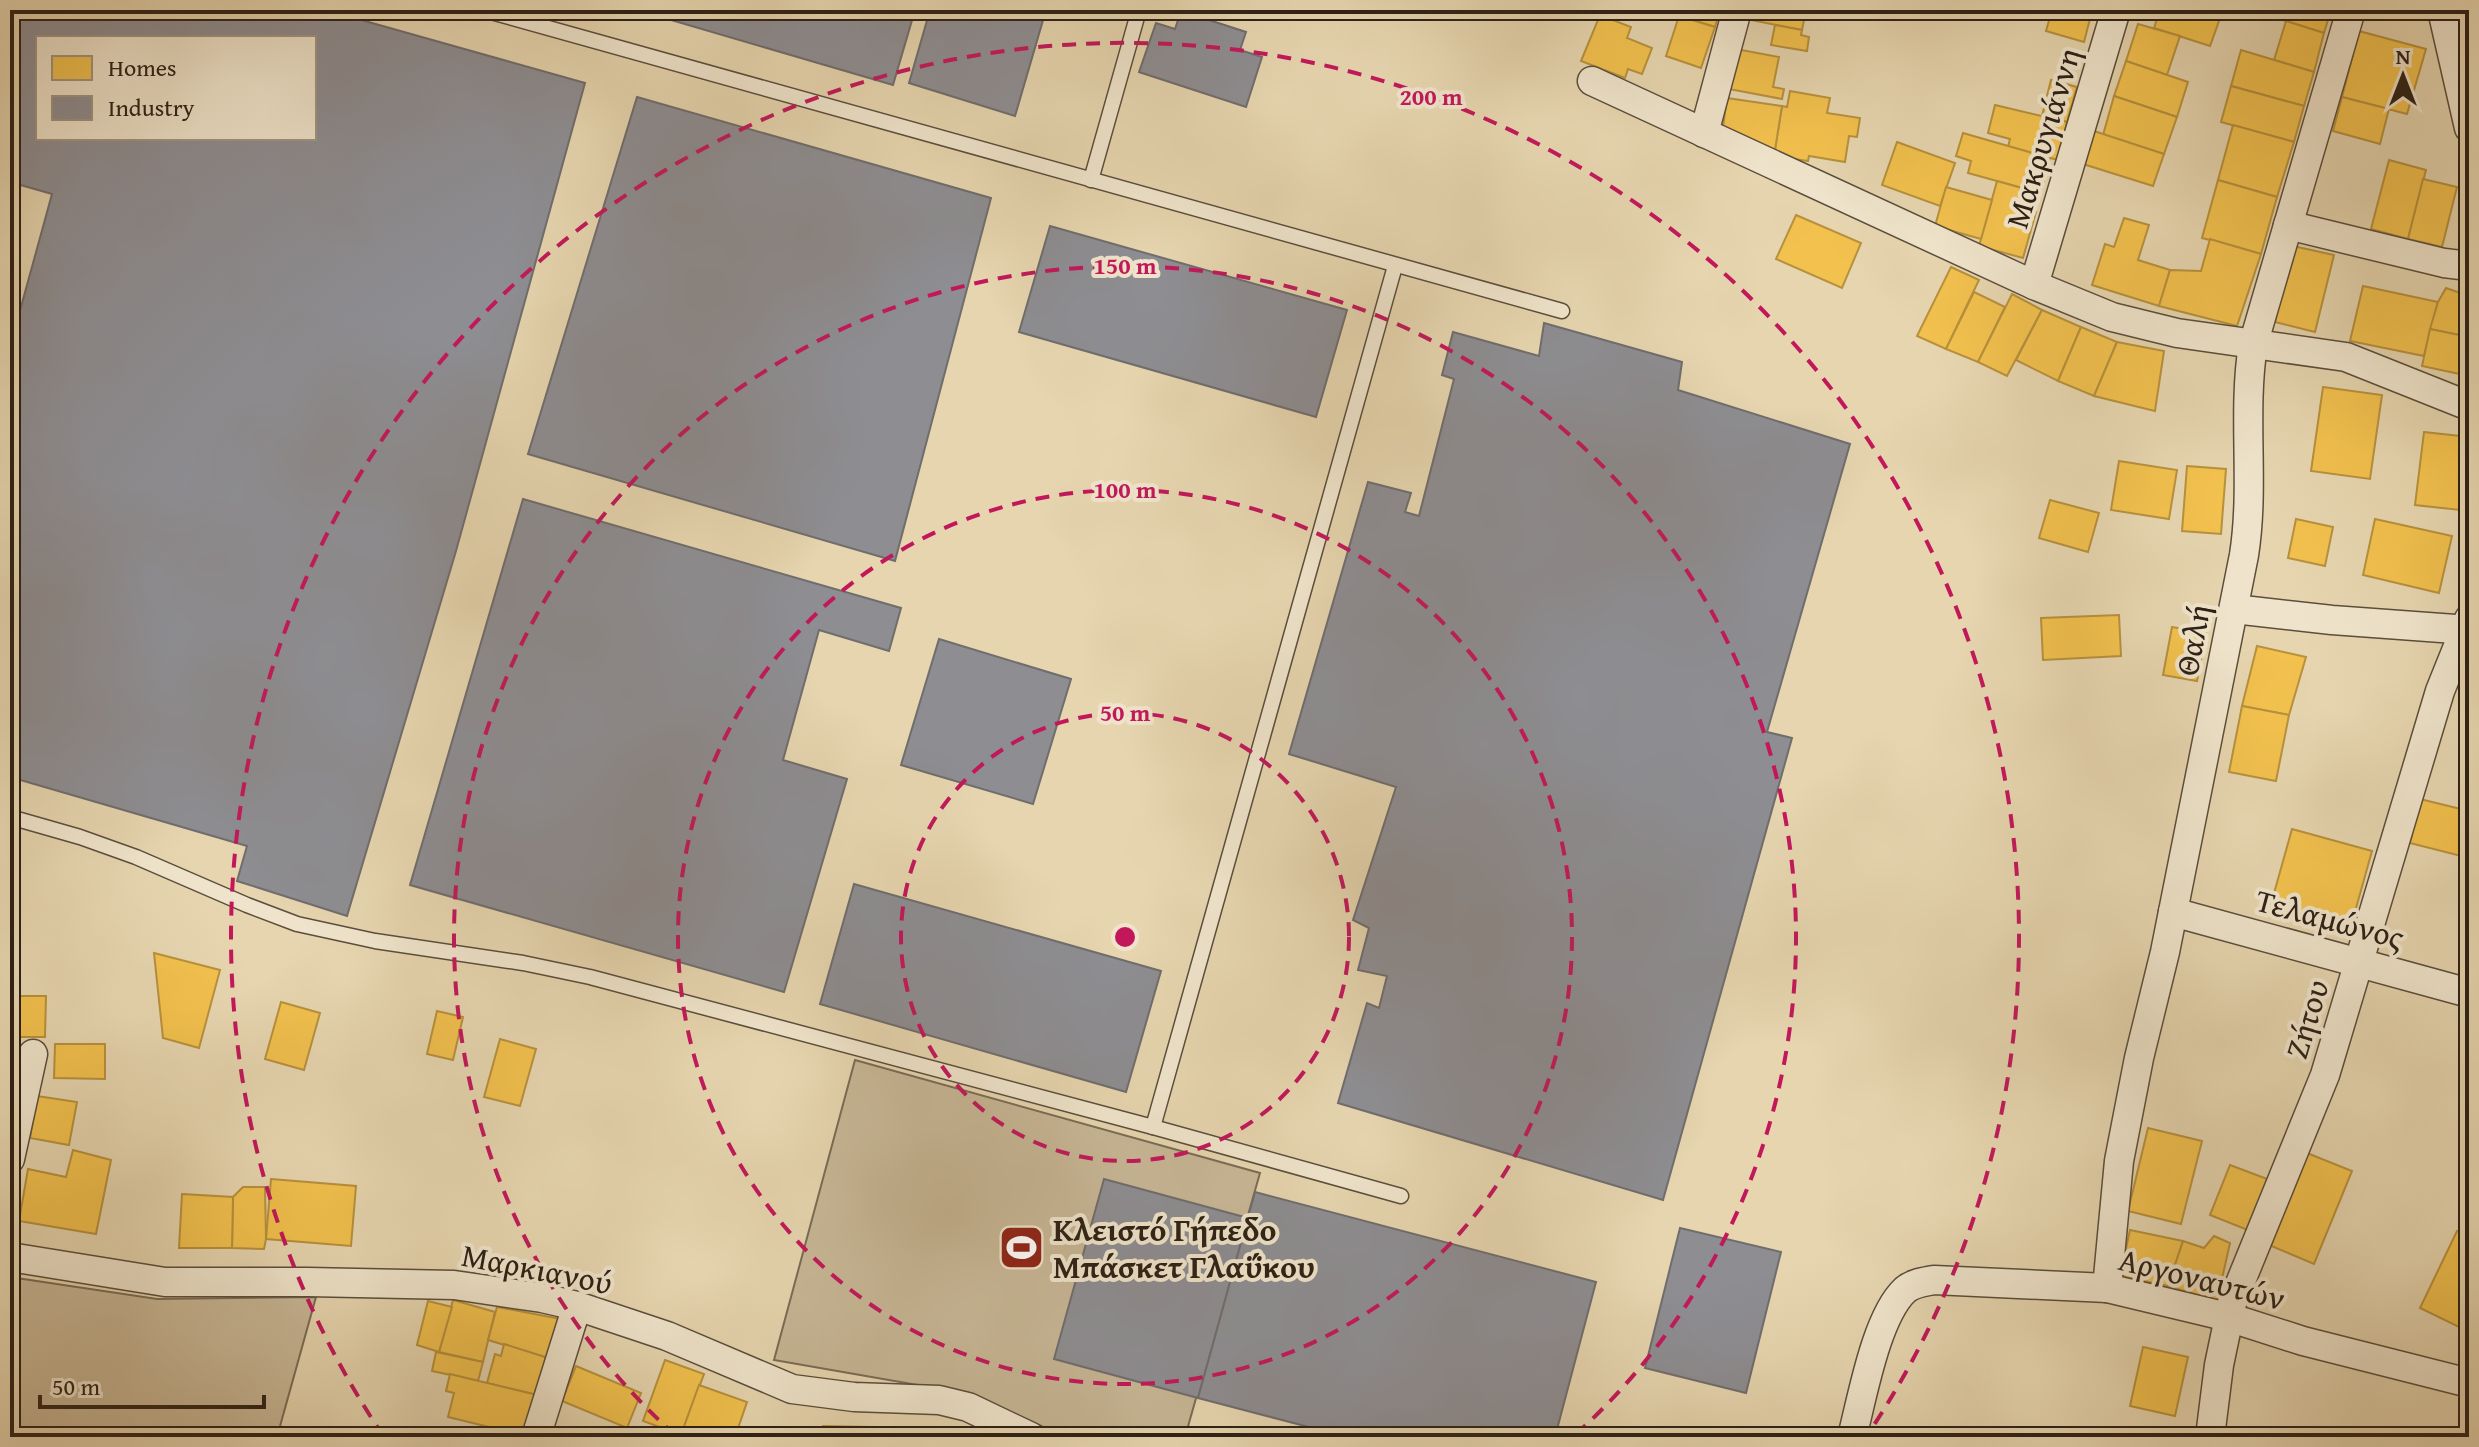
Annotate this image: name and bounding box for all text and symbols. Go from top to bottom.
legend [36,36,316,140]
north arrow [2363,36,2443,116]
text: N [2396,40,2411,72]
street label: Μακρυγιάννη [1993,42,2092,234]
text: Homes [108,50,177,85]
text: 200 m [1399,79,1463,114]
text: Industry [108,90,195,125]
text: 150 m [1093,248,1157,283]
text: 100 m [1093,472,1157,507]
street label: Θαλή [2163,600,2222,680]
text: 50 m [1100,695,1151,730]
street label: Τελαμώνος [2251,876,2410,961]
centre of rings [1111,923,1139,951]
street label: Ζήτου [2272,974,2341,1064]
place label: Κλειστό Γήπεδο Μπάσκετ Γλαΰκου [1053,1206,1315,1290]
sports icon: Κλειστό Γήπεδο Μπάσκετ Γλαΰκου [998,1224,1046,1272]
street label: Μαρκιανού [458,1231,616,1306]
street label: Αργοναυτών [2114,1235,2290,1322]
scale bar [40,1359,264,1409]
text: 50 m [52,1369,100,1404]

